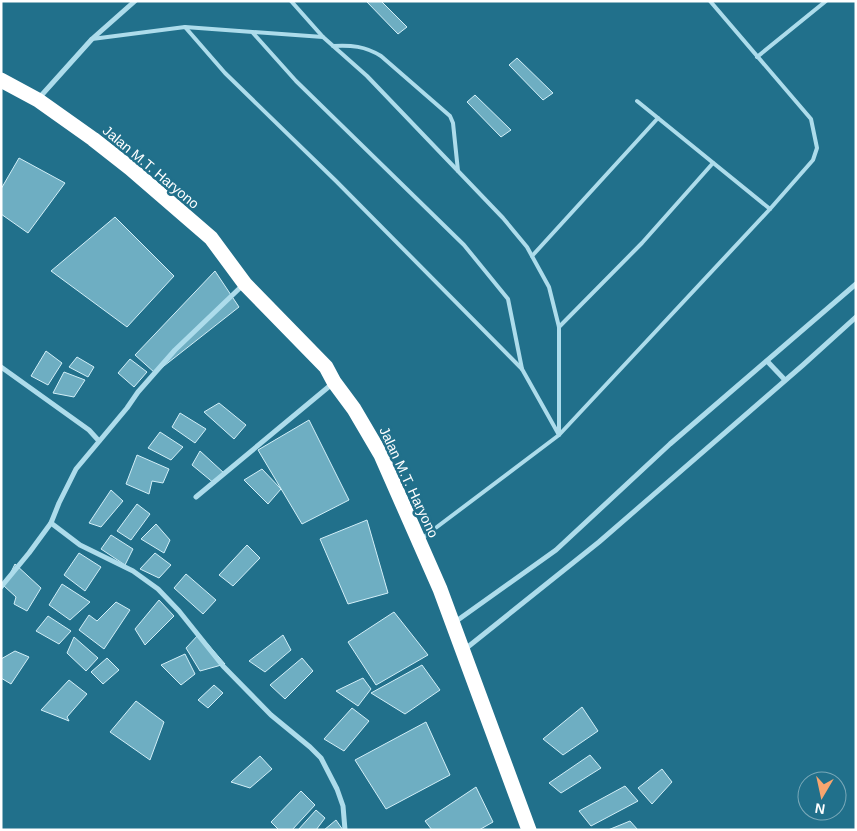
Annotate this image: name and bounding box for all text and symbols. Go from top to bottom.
street label: Jalan M.T. Haryono [100,122,202,212]
street label: Jalan M.T. Haryono [376,424,442,540]
north arrow [797,771,847,821]
text: N [814,800,826,818]

